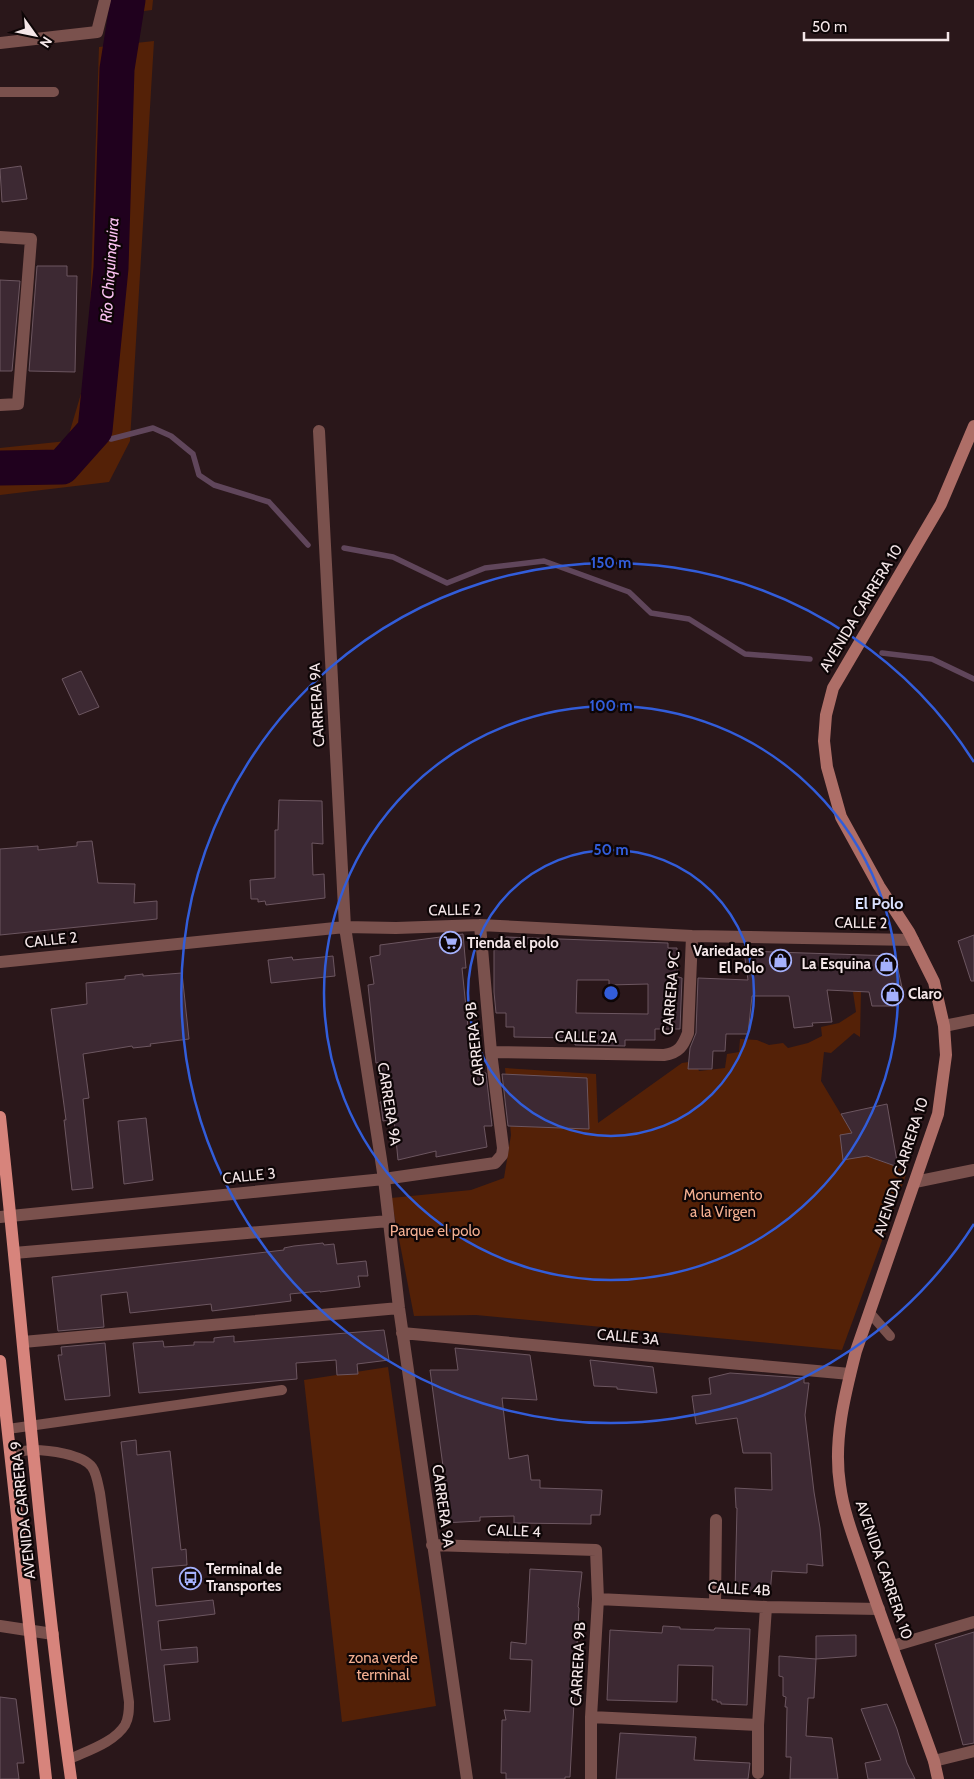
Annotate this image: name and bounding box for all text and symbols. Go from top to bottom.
north arrow [10,10,60,60]
scale bar [804,10,948,42]
text: 50 m [812,18,847,36]
text: N [36,33,56,51]
water label: Río Chiquinquira [96,217,123,323]
street label: AVENIDA CARRERA 10 [816,541,906,675]
text: 150 m [591,554,631,572]
street label: CARRERA 9A [306,662,328,747]
text: 100 m [589,697,633,715]
text: 50 m [593,841,629,859]
district label: El Polo [855,894,903,913]
street label: CALLE 2 [428,901,482,919]
street label: CALLE 2 [834,914,888,932]
street label: CALLE 2 [24,928,78,952]
supermarket icon: Tienda el polo [439,931,463,955]
place label: Tienda el polo [467,934,559,952]
place label: Variedades El Polo [693,942,764,977]
shop icon: Variedades El Polo [768,948,792,972]
street label: CARRERA 9C [658,950,684,1036]
shop icon: La Esquina [875,952,899,976]
place label: La Esquina [802,955,872,973]
shop icon: Claro [880,982,904,1006]
centre of rings [602,984,620,1002]
place label: Claro [908,985,942,1003]
street label: CARRERA 9B [462,1001,488,1087]
street label: CALLE 2A [555,1027,618,1047]
street label: CARRERA 9A [374,1061,405,1148]
street label: AVENIDA CARRERA 10 [870,1095,932,1239]
street label: CALLE 3 [222,1164,276,1188]
park label: Monumento a la Virgen [684,1186,762,1221]
park label: Parque el polo [390,1222,480,1240]
street label: CALLE 3A [596,1325,661,1349]
street label: AVENIDA CARRERA 9 [7,1440,39,1580]
street label: CARRERA 9A [428,1463,458,1550]
street label: AVENIDA CARRERA 10 [852,1498,916,1642]
street label: CALLE 4 [487,1521,542,1541]
place label: Terminal de Transportes [206,1560,282,1595]
bus stop icon: Terminal de Transportes [178,1566,202,1590]
street label: CALLE 4B [707,1578,771,1600]
street label: CARRERA 9B [567,1622,589,1706]
park label: zona verde terminal [348,1649,418,1684]

